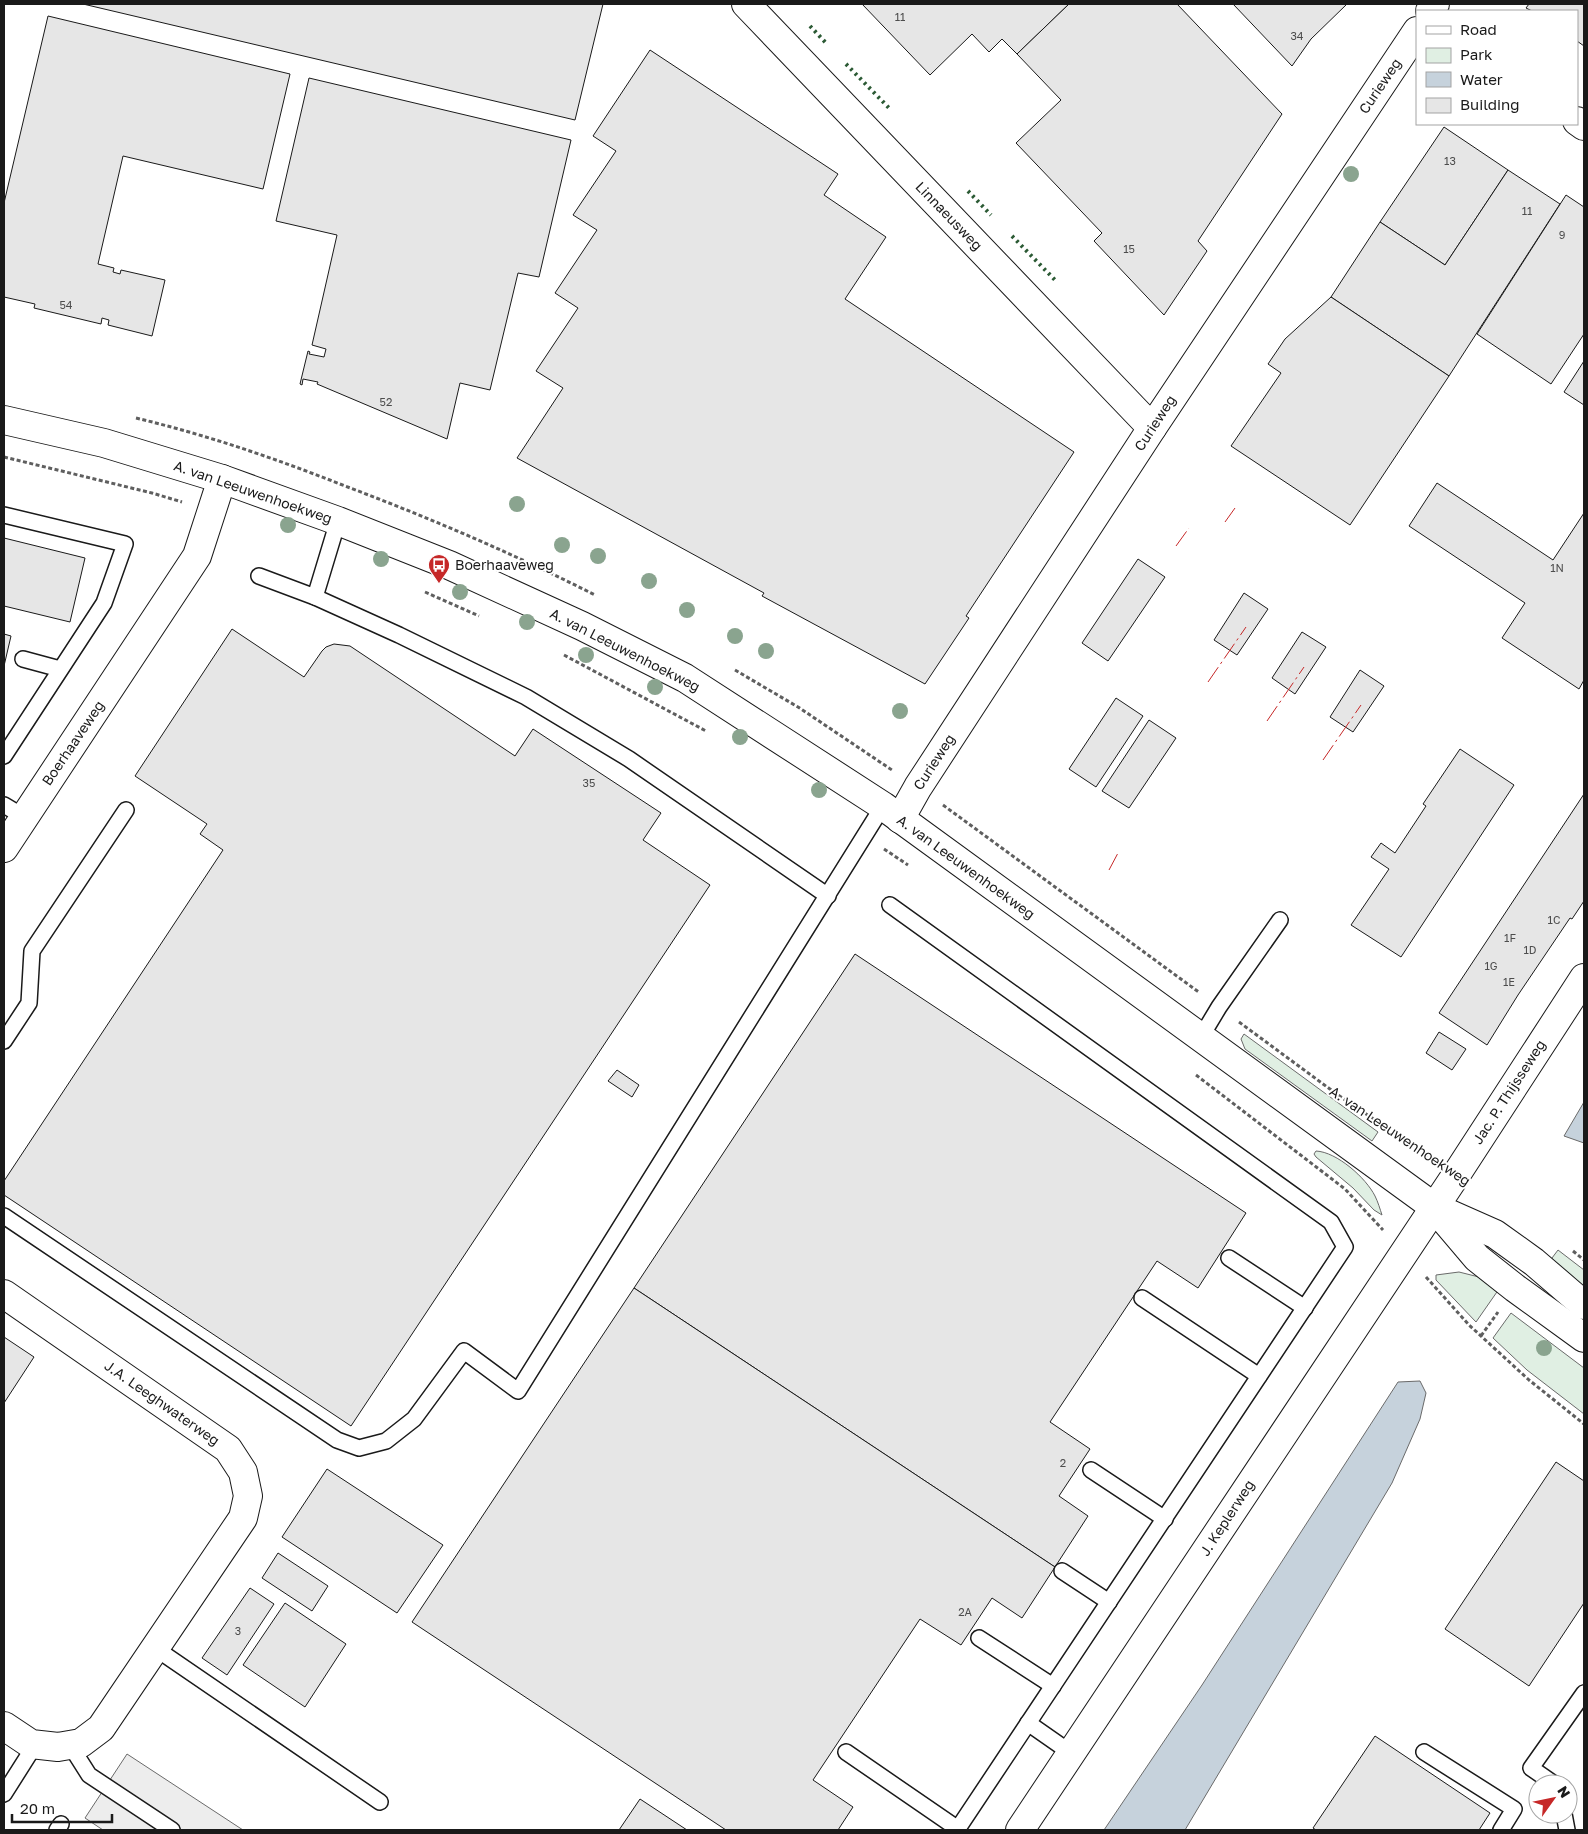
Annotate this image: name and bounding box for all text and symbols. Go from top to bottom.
house number: 11 [895,10,905,23]
legend [1416,10,1578,125]
text: Road [1460,20,1497,38]
house number: 34 [1290,29,1304,42]
text: Park [1460,45,1493,63]
street label: Curieweg [1355,55,1404,117]
text: Water [1460,70,1503,88]
text: Building [1460,95,1520,113]
house number: 13 [1444,154,1456,167]
street label: Linnaeusweg [912,178,986,254]
house number: 11 [1522,204,1532,217]
house number: 9 [1559,228,1565,241]
house number: 15 [1123,242,1135,255]
house number: 54 [59,298,73,311]
street label: Curieweg [1130,392,1179,454]
house number: 52 [380,395,392,408]
street label: A. van Leeuwenhoekweg [172,456,335,527]
bus stop icon: Boerhaaveweg [427,553,451,584]
place label: Boerhaaveweg [455,556,554,573]
house number: 1N [1550,561,1564,574]
street label: A. van Leeuwenhoekweg [547,604,703,695]
street label: Boerhaaveweg [38,697,107,789]
street label: Curieweg [909,731,958,793]
house number: 35 [583,776,595,789]
street label: A. van Leeuwenhoekweg [894,811,1039,922]
house number: 1C [1548,913,1560,926]
house number: 1F [1504,931,1516,944]
house number: 1D [1523,943,1537,956]
house number: 1G [1484,959,1498,972]
house number: 1E [1503,975,1515,988]
street label: Jac. P. Thijsseweg [1468,1036,1549,1147]
street label: A. van Leeuwenhoekweg [1327,1082,1474,1189]
street label: J.A. Leeghwaterweg [102,1357,223,1449]
house number: 2 [1060,1456,1066,1469]
street label: J. Keplerweg [1196,1476,1257,1559]
house number: 2A [958,1605,973,1618]
house number: 3 [235,1624,241,1637]
north arrow [1528,1774,1578,1824]
text: N [1554,1783,1574,1801]
scale bar [12,1792,112,1824]
text: 20 m [20,1799,55,1817]

